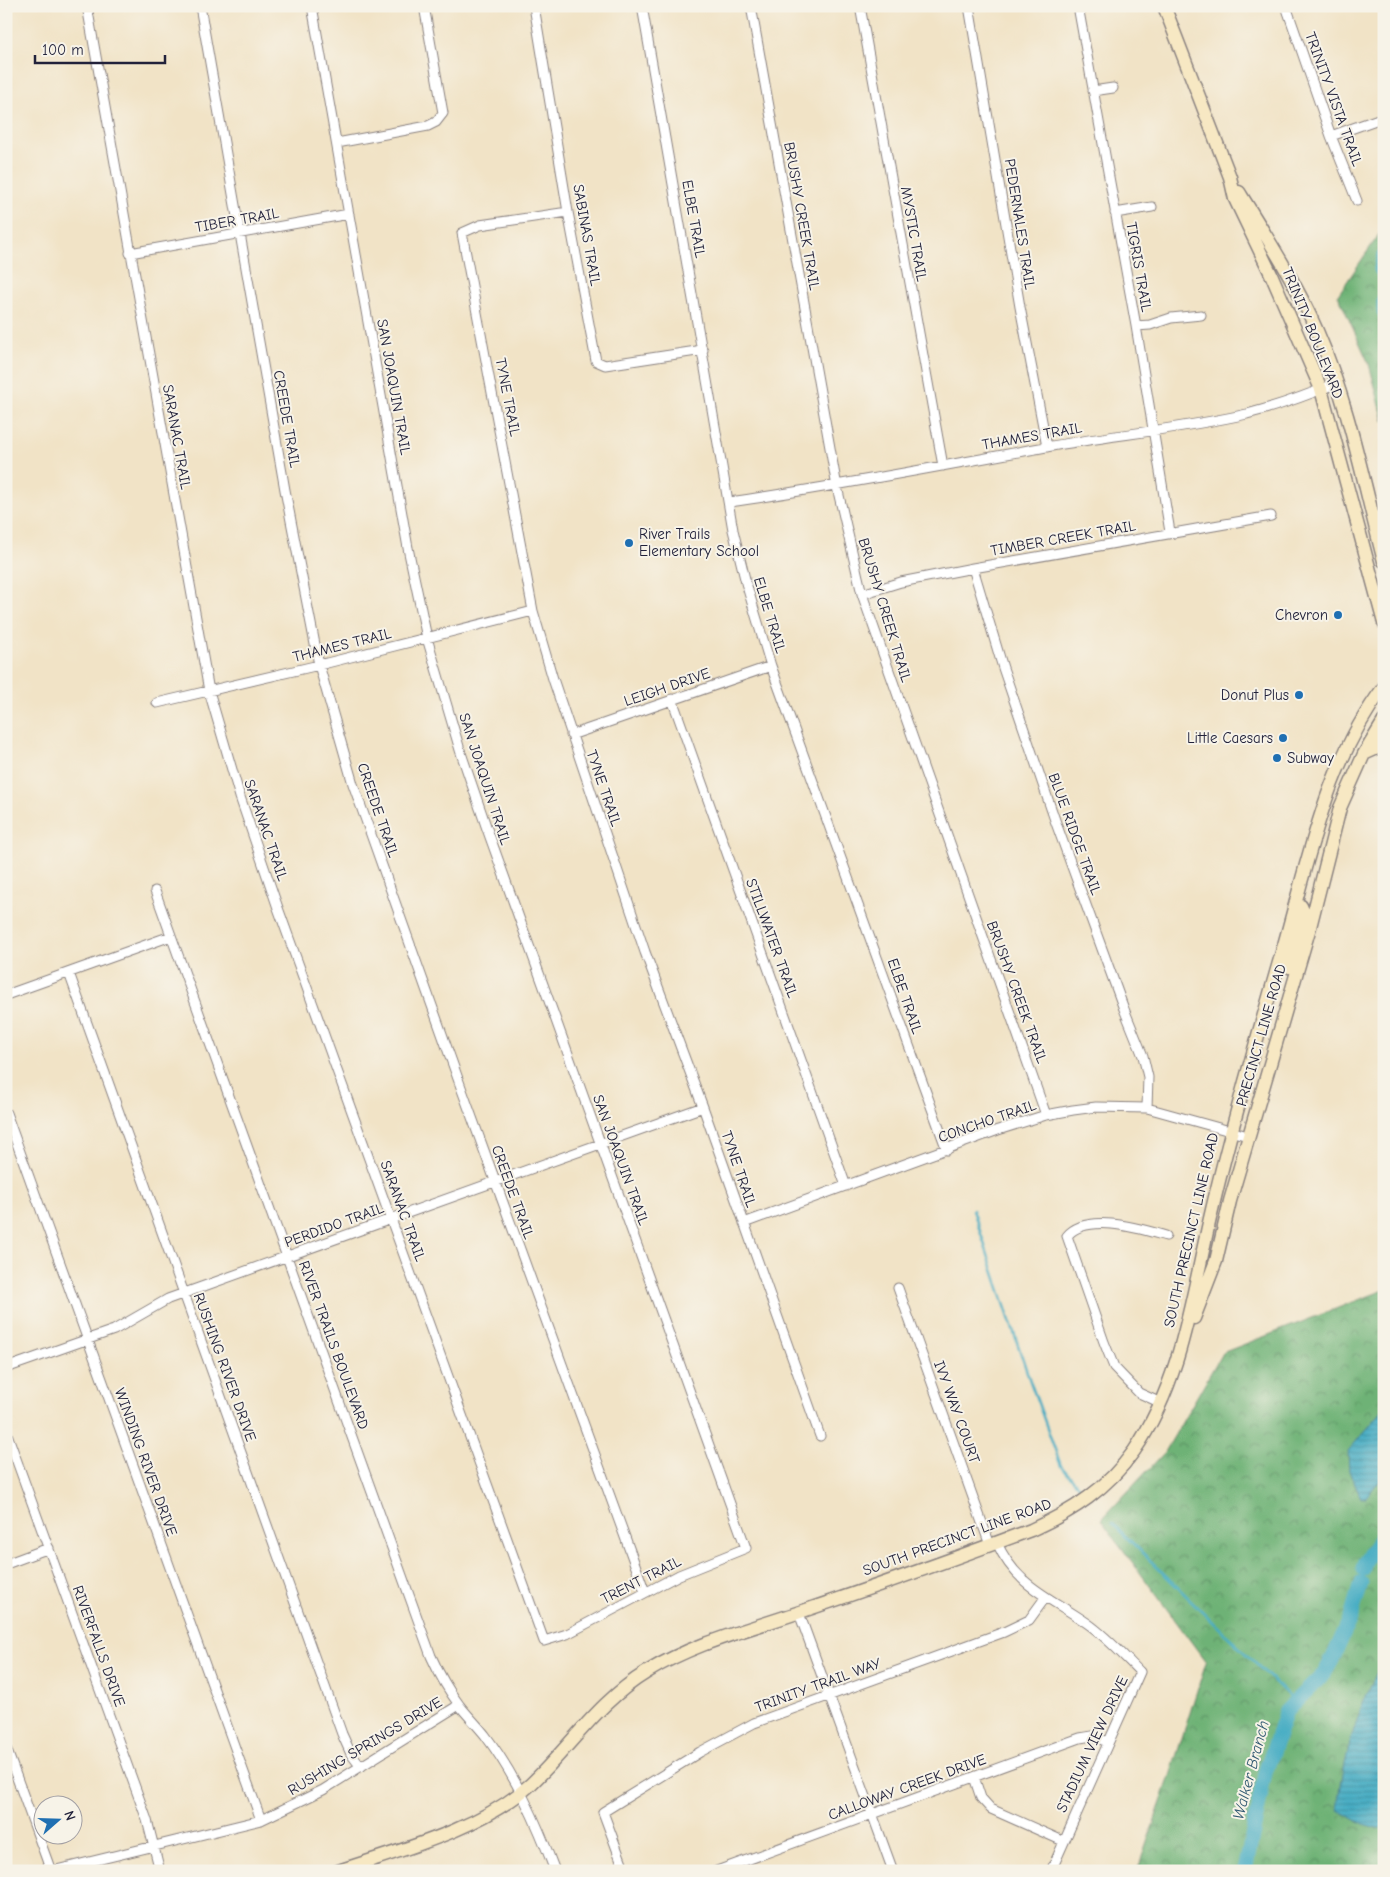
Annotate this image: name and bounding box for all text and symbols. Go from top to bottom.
street label: TRINITY VISTA TRAIL [1301,29,1367,169]
scale bar [35,32,165,64]
text: 100 m [42,41,84,59]
street label: BRUSHY CREEK TRAIL [780,140,824,292]
street label: PEDERNALES TRAIL [1001,157,1039,291]
street label: ELBE TRAIL [678,179,710,260]
street label: SABINAS TRAIL [569,183,605,288]
street label: MYSTIC TRAIL [897,185,931,283]
street label: TIBER TRAIL [194,204,281,236]
street label: TIGRIS TRAIL [1122,221,1156,314]
street label: TRINITY BOULEVARD [1278,265,1348,401]
street label: SAN JOAQUIN TRAIL [373,318,415,457]
street label: TYNE TRAIL [492,356,525,438]
street label: CREEDE TRAIL [270,369,305,470]
street label: SARANAC TRAIL [159,383,195,491]
street label: THAMES TRAIL [981,418,1084,454]
street label: TIMBER CREEK TRAIL [989,516,1137,560]
place label: River Trails Elementary School [639,525,759,560]
street label: BRUSHY CREEK TRAIL [854,536,916,685]
marker: River Trails Elementary School [623,537,635,549]
street label: ELBE TRAIL [750,575,790,656]
place label: Chevron [1275,606,1328,624]
marker: Chevron [1332,609,1344,621]
street label: THAMES TRAIL [291,624,394,666]
street label: LEIGH DRIVE [622,664,712,710]
place label: Donut Plus [1221,686,1289,704]
marker: Donut Plus [1293,689,1305,701]
street label: SAN JOAQUIN TRAIL [455,711,515,848]
place label: Little Caesars [1187,729,1273,747]
marker: Little Caesars [1277,732,1289,744]
street label: TYNE TRAIL [583,747,626,829]
place label: Subway [1287,749,1334,767]
marker: Subway [1271,752,1283,764]
street label: CREEDE TRAIL [353,760,403,860]
street label: BLUE RIDGE TRAIL [1045,770,1106,898]
street label: SARANAC TRAIL [240,777,292,884]
street label: STILLWATER TRAIL [742,876,802,1001]
street label: BRUSHY CREEK TRAIL [983,918,1051,1066]
street label: ELBE TRAIL [884,956,926,1037]
street label: PRECINCT LINE ROAD [1232,962,1290,1108]
street label: SAN JOAQUIN TRAIL [589,1092,653,1228]
street label: CONCHO TRAIL [936,1096,1039,1146]
street label: TYNE TRAIL [718,1128,761,1210]
street label: SOUTH PRECINCT LINE ROAD [1160,1131,1222,1329]
street label: CREEDE TRAIL [488,1143,538,1242]
street label: SARANAC TRAIL [376,1158,430,1264]
street label: PERDIDO TRAIL [282,1199,387,1251]
street label: RIVER TRAILS BOULEVARD [295,1258,373,1432]
street label: RUSHING RIVER DRIVE [190,1290,260,1444]
street label: IVY WAY COURT [930,1358,984,1466]
street label: WINDING RIVER DRIVE [111,1385,181,1539]
street label: SOUTH PRECINCT LINE ROAD [860,1494,1054,1580]
street label: TRENT TRAIL [598,1552,684,1608]
street label: RIVERFALLS DRIVE [69,1583,129,1709]
street label: TRINITY TRAIL WAY [752,1654,884,1716]
street label: STADIUM VIEW DRIVE [1052,1673,1132,1815]
street label: RUSHING SPRINGS DRIVE [285,1693,445,1799]
water label: Walker Branch [1229,1719,1273,1821]
street label: CALLOWAY CREEK DRIVE [826,1750,988,1824]
north arrow [32,1794,82,1844]
text: N [60,1809,79,1823]

